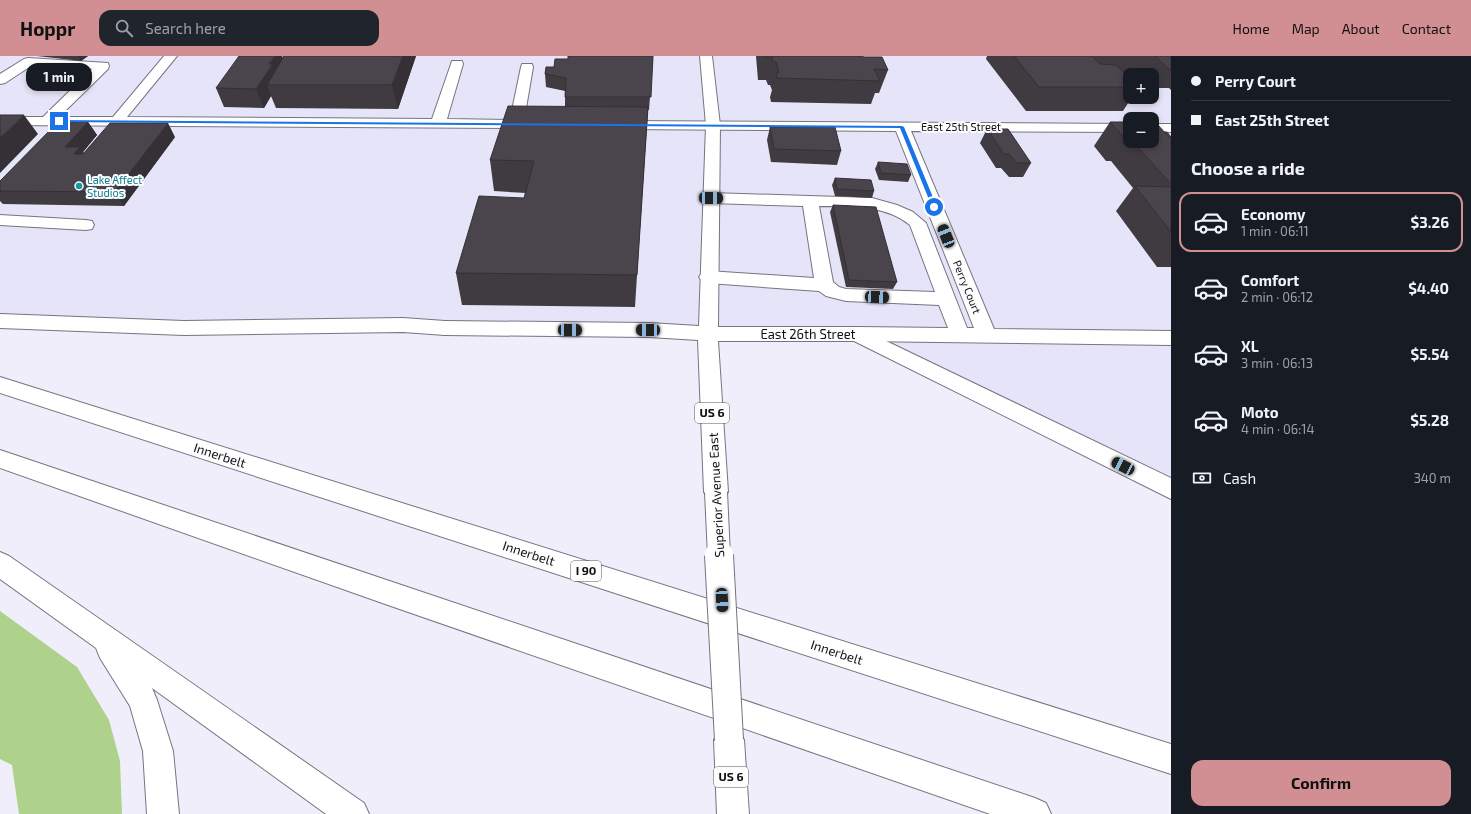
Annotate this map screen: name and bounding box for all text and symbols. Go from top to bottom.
search box [99,10,379,46]
text: Hoppr [20,17,75,40]
icon: search [113,17,135,39]
text: Search here [145,19,226,37]
text: Home [1233,20,1270,37]
text: Map [1292,20,1320,37]
text: About [1342,20,1380,37]
text: Contact [1402,20,1451,37]
callout: 1 min [26,63,92,91]
map controls [1123,68,1159,148]
button: + [1123,68,1159,104]
text: 1 min [43,69,75,85]
text: Perry Court [1215,72,1296,90]
text: East 25th Street [1215,111,1329,129]
route end [50,112,68,130]
button: − [1123,112,1159,148]
street label: East 25th Street [921,120,1001,133]
text: Choose a ride [1191,157,1305,179]
place label: Lake Affect Studios [87,173,142,199]
marker: Lake Affect Studios [74,181,84,191]
car [699,192,723,204]
route start [925,198,943,216]
icon: car [1193,204,1229,240]
text: Economy [1241,205,1306,223]
text: $3.26 [1411,213,1449,231]
car [936,223,956,249]
text: 1 min · 06:11 [1241,223,1309,239]
street label: Perry Court [951,258,984,315]
icon: car [1193,270,1229,306]
text: Comfort [1241,271,1299,289]
text: $4.40 [1408,279,1449,297]
text: 2 min · 06:12 [1241,289,1313,305]
car [865,290,889,304]
car [558,324,582,336]
car [636,324,660,336]
street label: East 26th Street [760,326,856,342]
icon: car [1193,336,1229,372]
text: XL [1241,337,1259,355]
text: $5.54 [1411,345,1449,363]
text: 3 min · 06:13 [1241,355,1313,371]
icon: car [1193,402,1229,438]
road number: US 6 [695,403,729,423]
text: Moto [1241,403,1279,421]
text: $5.28 [1410,411,1449,429]
text: 4 min · 06:14 [1241,421,1314,437]
street label: Superior Avenue East [705,432,727,558]
street label: Innerbelt [192,439,248,471]
car [1110,455,1136,477]
icon: cash [1191,467,1213,489]
text: Cash [1223,469,1256,487]
text: 340 m [1414,470,1451,486]
street label: Innerbelt [501,537,557,569]
road number: I 90 [571,561,601,581]
car [715,588,729,612]
street label: Innerbelt [809,636,865,668]
button: Confirm [1191,760,1451,806]
road number: US 6 [714,767,748,787]

